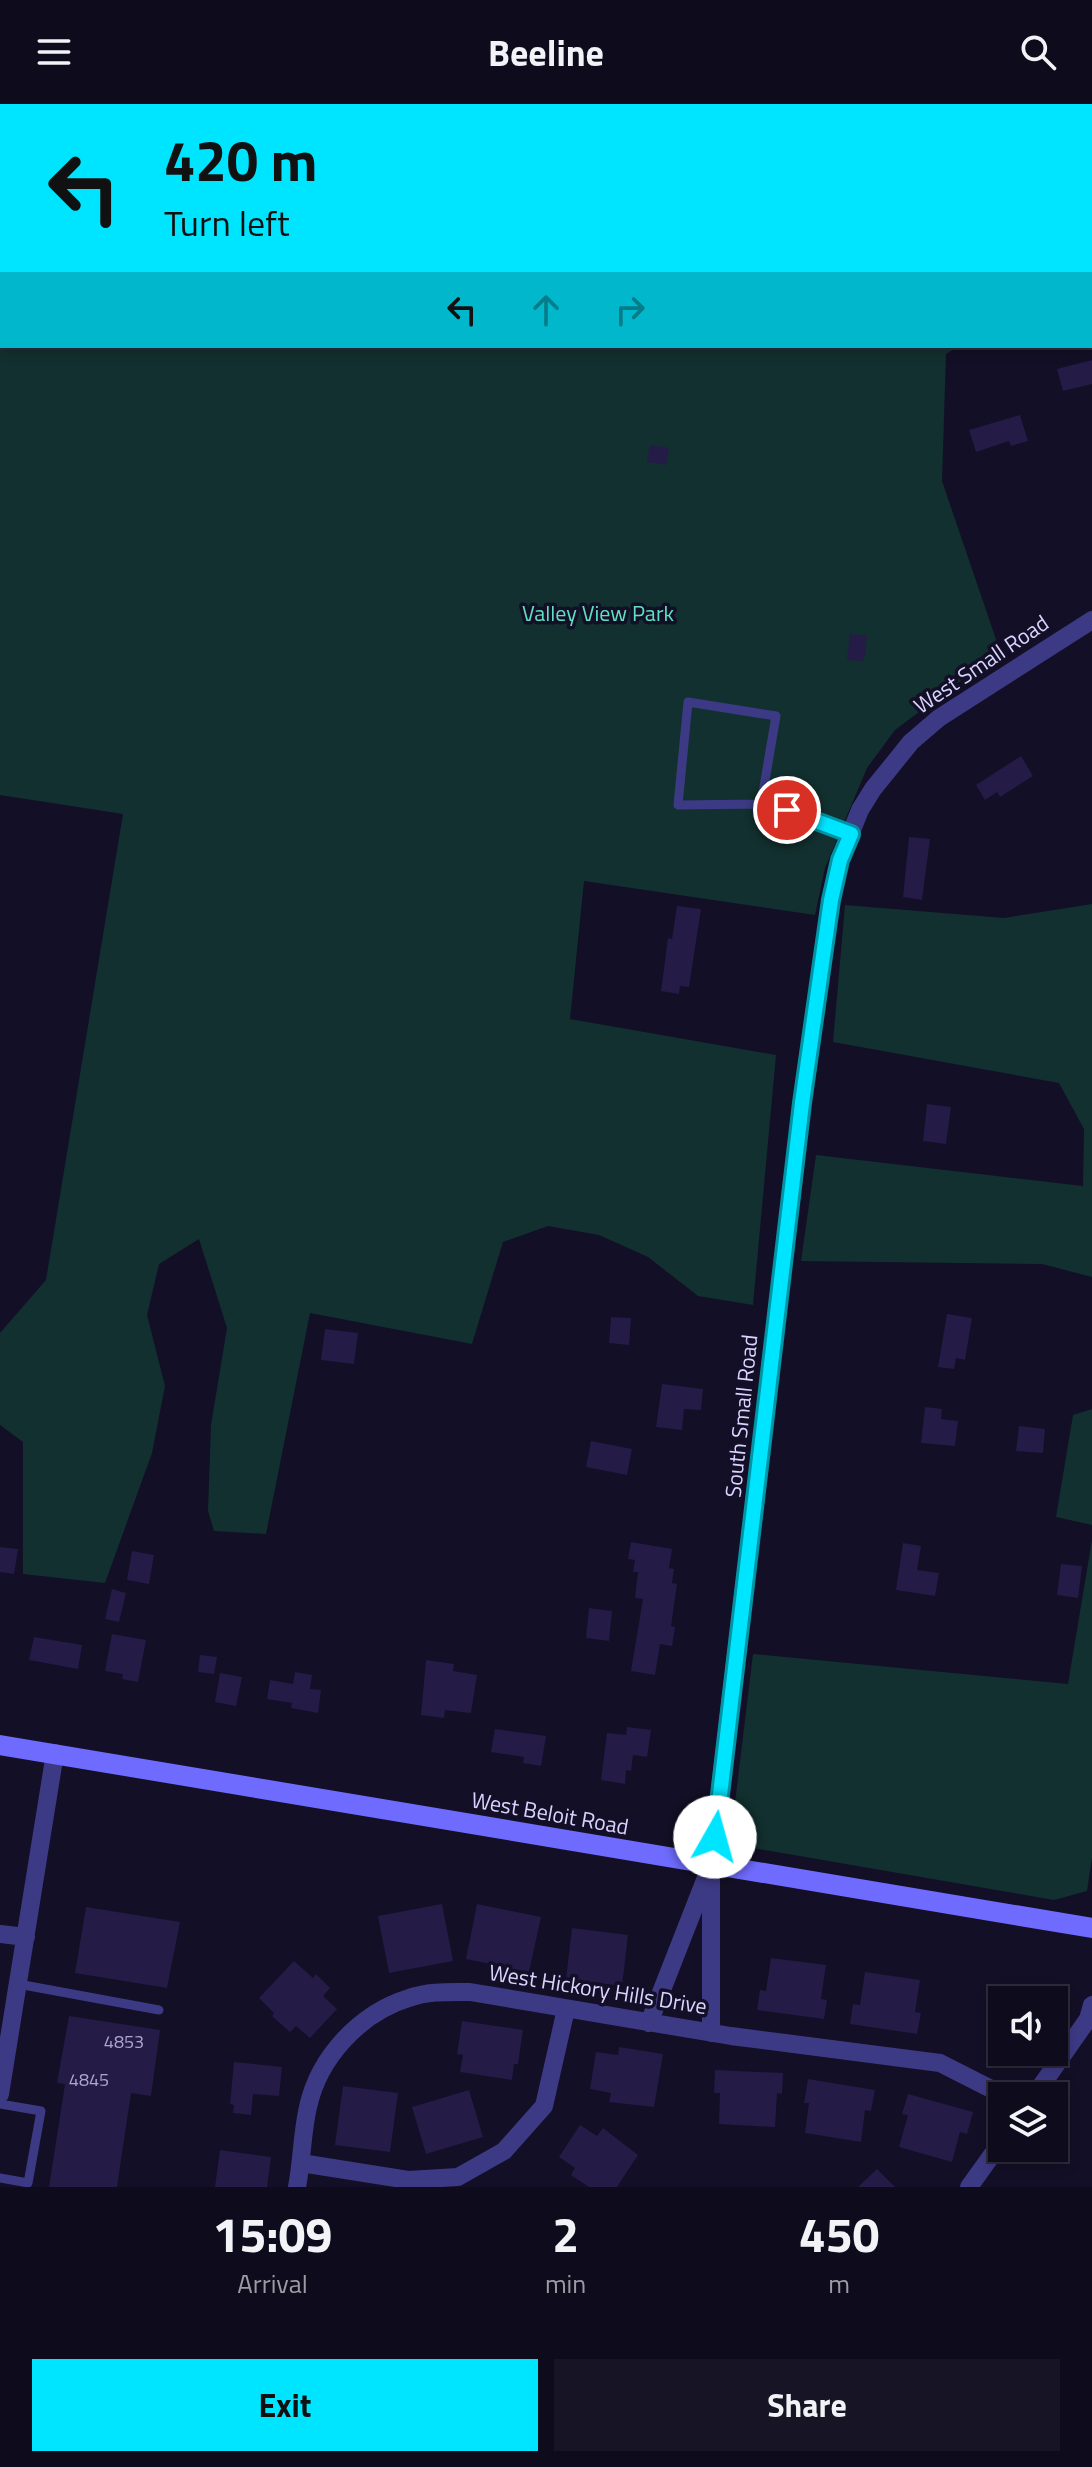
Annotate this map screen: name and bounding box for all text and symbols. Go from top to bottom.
text: Beeline [488,25,604,80]
icon: menu [32,30,76,74]
icon: search [1016,30,1060,74]
text: 420 m [164,118,317,203]
icon: left [32,136,136,240]
text: Turn left [164,195,290,250]
icon: left [440,288,484,332]
icon: ahead [524,288,568,332]
icon: right [608,288,652,332]
park label: Valley View Park [522,596,675,630]
street label: West Small Road [906,606,1056,722]
pin [753,776,821,844]
icon: arrive [765,788,809,832]
street label: South Small Road [716,1333,766,1499]
street label: West Beloit Road [469,1782,631,1844]
position arrow [673,1795,757,1879]
street label: West Hickory Hills Drive [487,1955,709,2023]
map controls [988,1986,1068,2162]
button: sound [988,1986,1068,2066]
house number: 4853 [104,2028,144,2055]
house number: 4845 [69,2066,109,2093]
button: layers [988,2082,1068,2162]
text: 15:09 [213,2198,332,2271]
text: 2 [552,2198,579,2271]
text: 450 [799,2198,879,2271]
text: Arrival [237,2264,308,2303]
text: min [545,2264,586,2303]
text: m [828,2264,850,2303]
button: Exit [32,2359,538,2451]
button: Share [554,2359,1060,2451]

